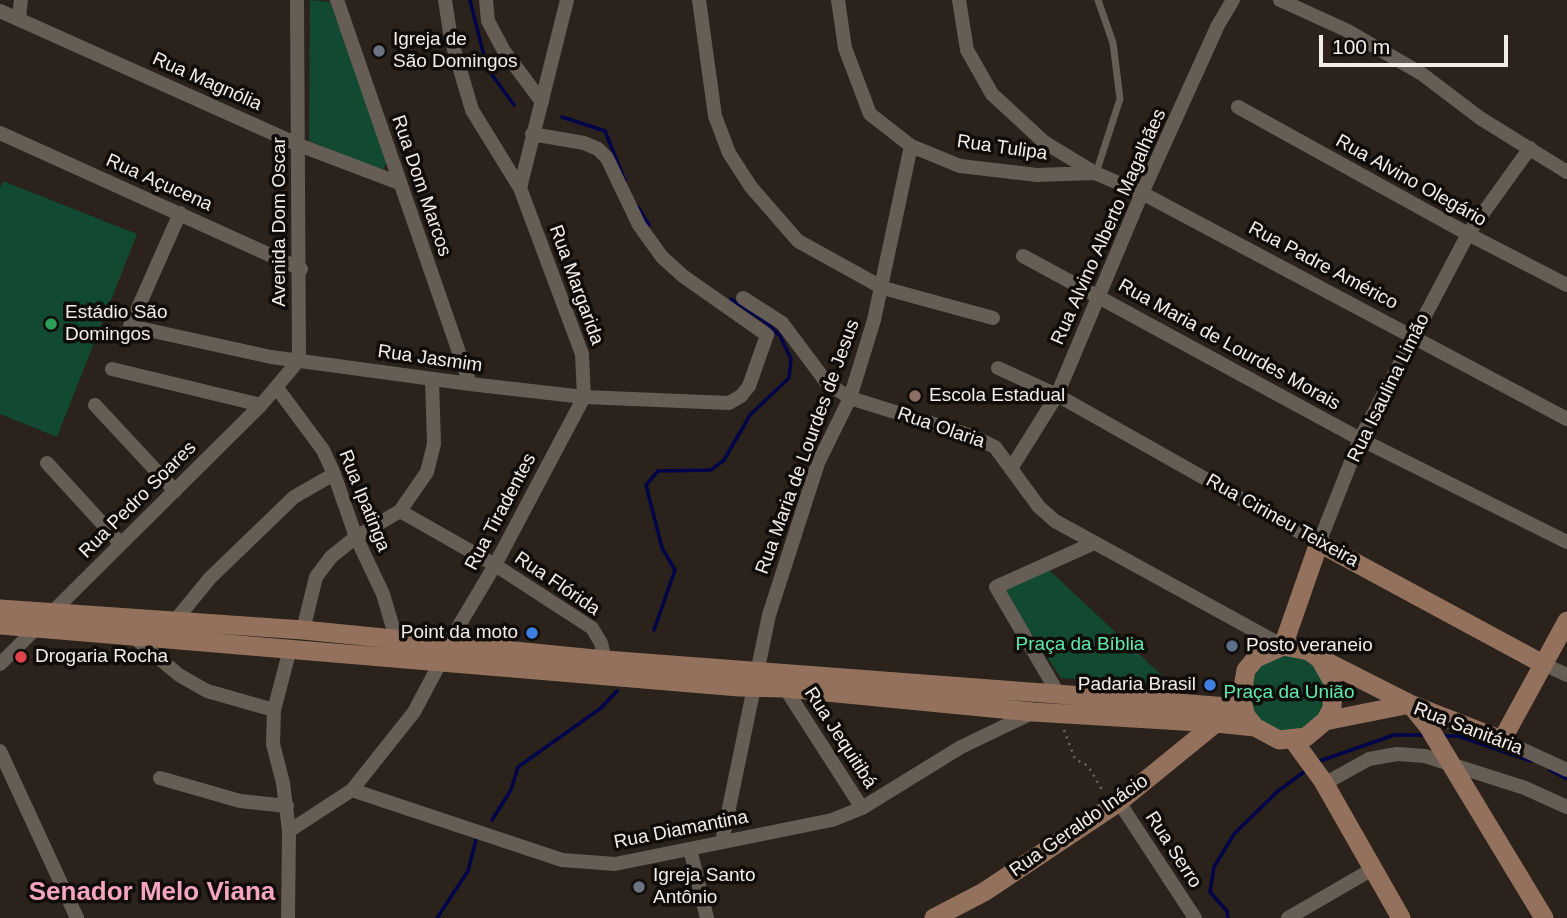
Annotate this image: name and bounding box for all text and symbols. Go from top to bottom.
scale bar [1322,21,1511,65]
place label: Igreja de São Domingos [393,29,518,73]
text: 100 m [1332,35,1390,58]
marker: Igreja de São Domingos [371,43,387,59]
street label: Rua Magnólia [149,48,265,116]
street label: Rua Alvino Alberto Magalhães [1047,106,1171,348]
street label: Rua Dom Marcos [386,112,456,260]
street label: Rua Tulipa [955,130,1049,166]
street label: Rua Alvino Olegário [1332,130,1490,232]
street label: Avenida Dom Oscar [269,137,291,307]
street label: Rua Açucena [102,149,216,217]
street label: Rua Padre Américo [1244,217,1402,315]
street label: Rua Margarida [544,222,608,348]
street label: Rua Maria de Lourdes Morais [1114,274,1344,416]
place label: Estádio São Domingos [65,302,167,346]
street label: Rua Isaulina Limão [1343,310,1435,466]
marker: Estádio São Domingos [43,316,59,332]
street label: Rua Maria de Lourdes de Jesus [751,317,865,577]
street label: Rua Jasmim [376,340,484,378]
place label: Escola Estadual [929,385,1065,407]
marker: Escola Estadual [907,388,923,404]
street label: Rua Olaria [894,402,988,454]
street label: Rua Pedro Soares [75,437,201,563]
street label: Rua Ipatinga [333,447,395,555]
street label: Rua Tiradentes [461,450,541,574]
street label: Rua Cirineu Teixeira [1202,470,1362,572]
street label: Rua Flórida [510,547,604,621]
place label: Point da moto [401,622,518,644]
marker: Point da moto [524,625,540,641]
park label: Praça da Bíblia [1016,634,1144,656]
place label: Posto veraneio [1246,635,1373,657]
marker: Posto veraneio [1224,638,1240,654]
place label: Drogaria Rocha [35,646,168,668]
marker: Drogaria Rocha [13,649,29,665]
place label: Padaria Brasil [1078,674,1196,696]
marker: Padaria Brasil [1202,677,1218,693]
park label: Praça da União [1224,682,1354,704]
street label: Rua Jequitibá [799,683,881,793]
street label: Rua Sanitária [1410,698,1526,760]
street label: Rua Geraldo Inácio [1005,770,1153,882]
street label: Rua Diamantina [612,806,750,854]
street label: Rua Serro [1140,807,1206,893]
place label: Igreja Santo Antônio [653,865,755,909]
district label: Senador Melo Viana [29,877,275,909]
marker: Igreja Santo Antônio [631,879,647,895]

